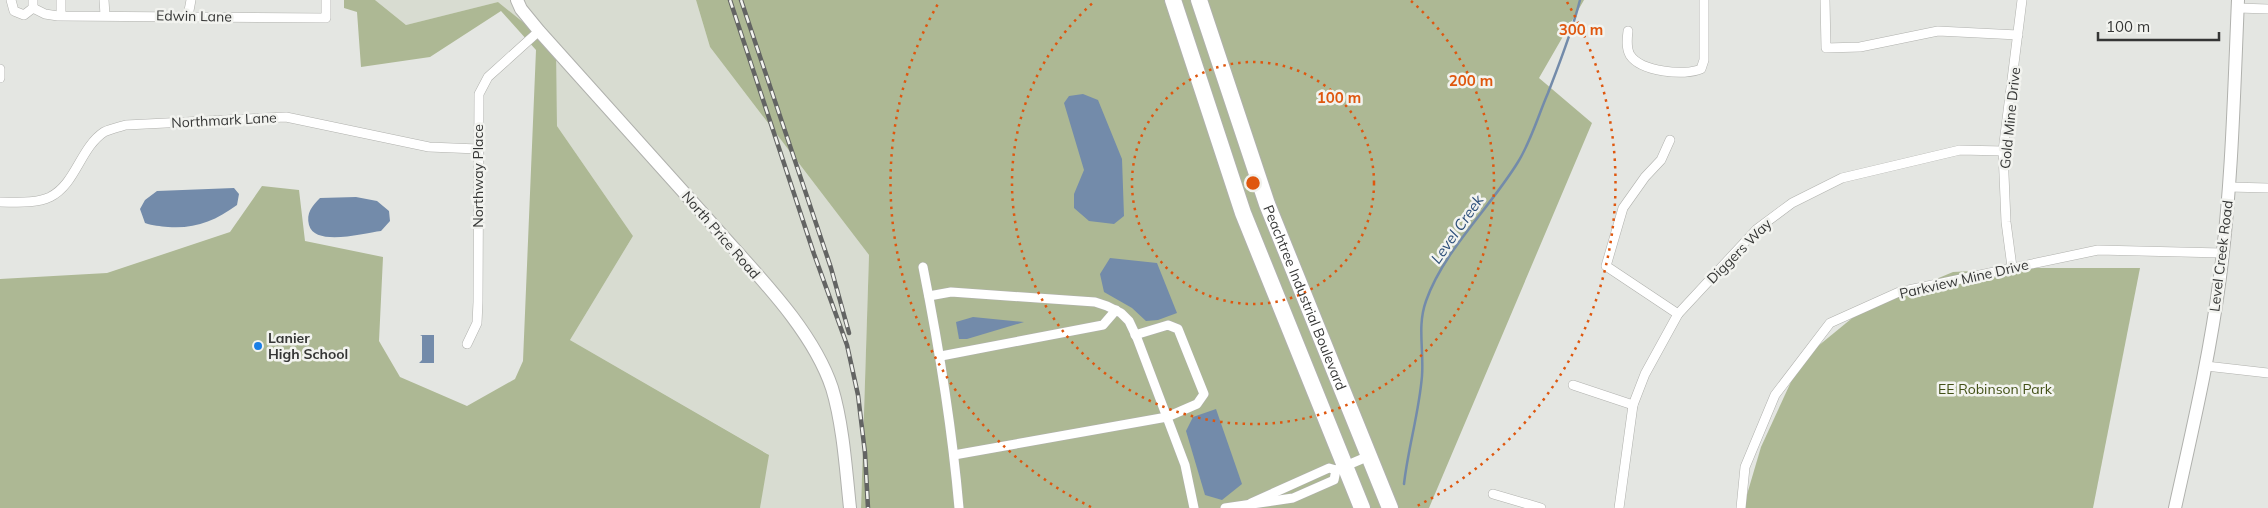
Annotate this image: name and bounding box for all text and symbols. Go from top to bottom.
street label: Edwin Lane [156,6,232,26]
scale bar [2098,10,2219,42]
text: 100 m [2106,17,2150,36]
text: 300 m [1559,20,1603,39]
street label: Gold Mine Drive [1996,66,2024,170]
text: 200 m [1449,71,1493,90]
text: 100 m [1317,88,1361,107]
street label: Northmark Lane [171,108,277,132]
street label: Northway Place [469,124,487,228]
centre of rings [1244,174,1262,192]
street label: North Price Road [678,187,764,283]
water label: Level Creek [1426,190,1488,267]
street label: Level Creek Road [2205,199,2237,313]
street label: Peachtree Industrial Boulevard [1259,202,1350,393]
street label: Diggers Way [1703,214,1776,287]
street label: Parkview Mine Drive [1898,255,2030,303]
place label: Lanier High School [268,329,348,363]
marker: Lanier High School [252,340,264,352]
park label: EE Robinson Park [1938,380,2053,398]

